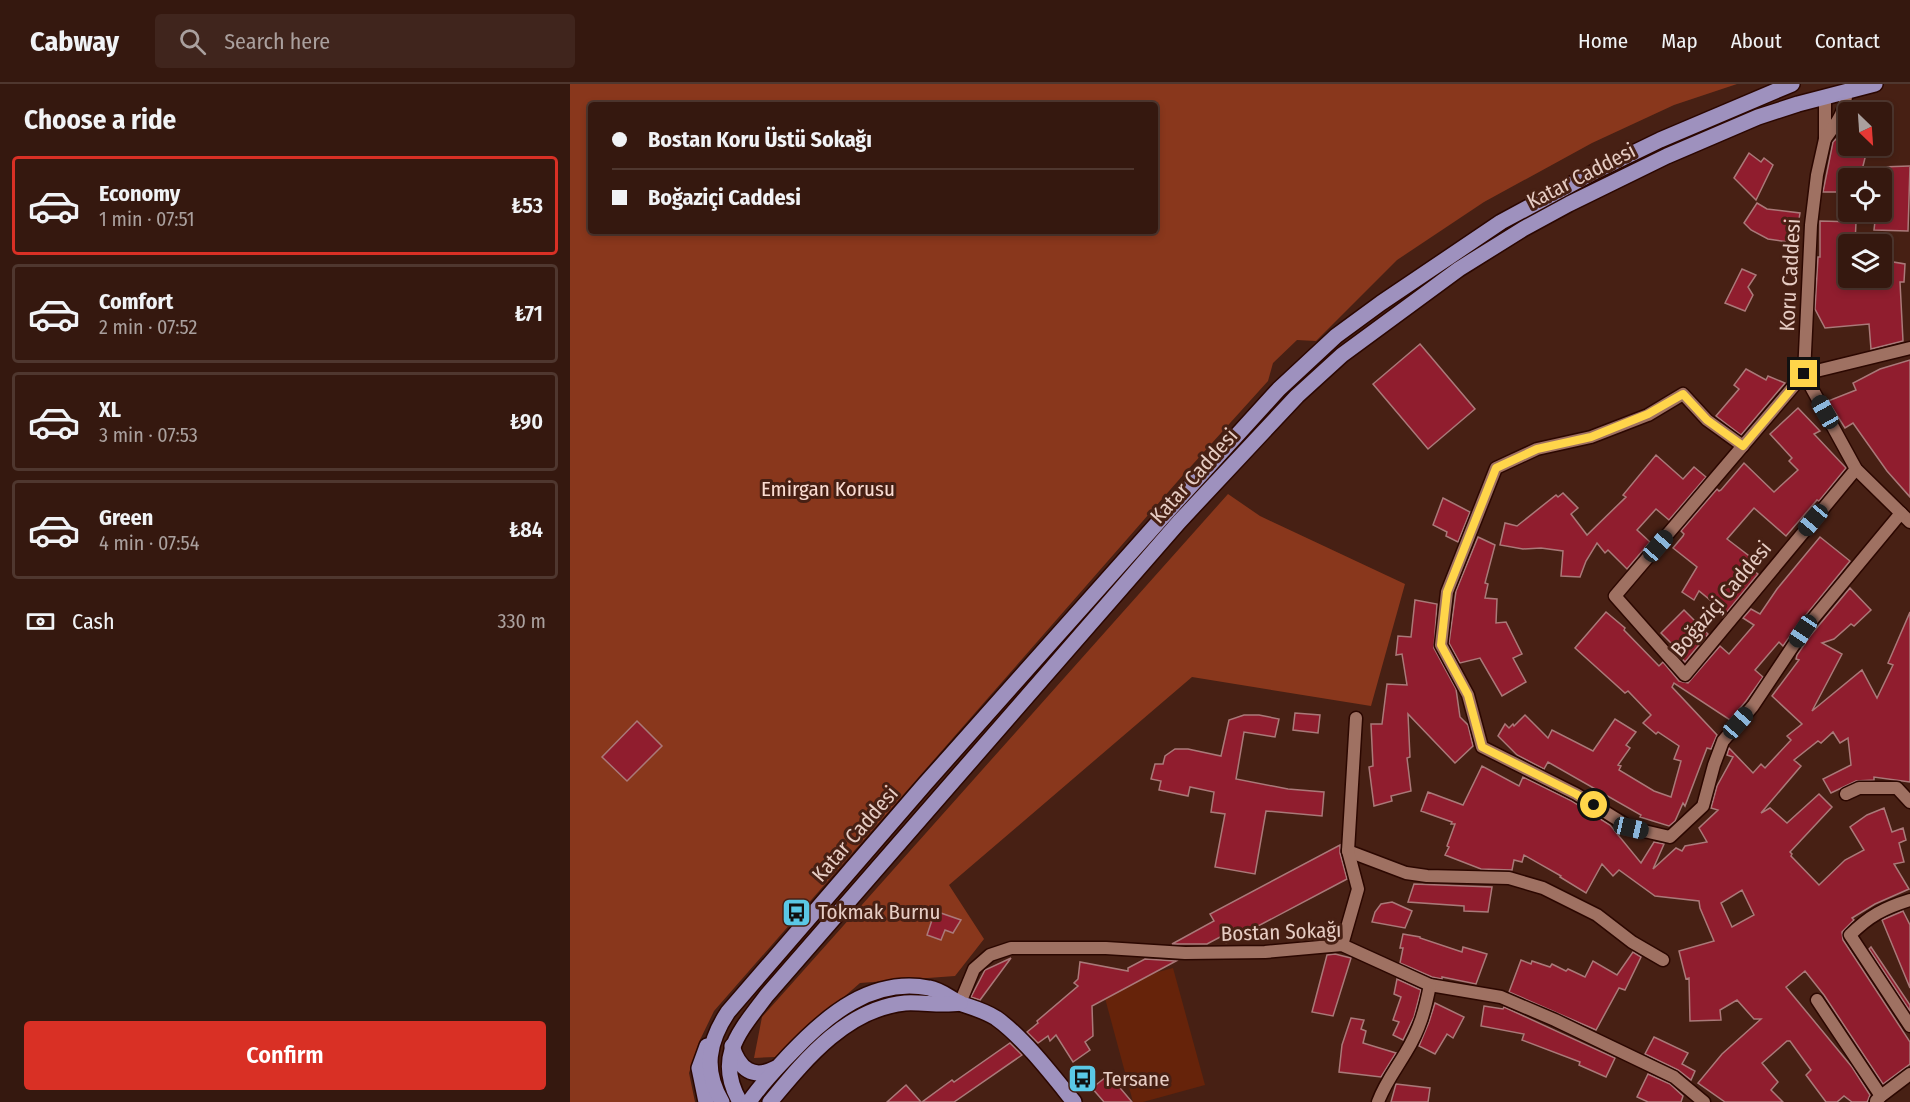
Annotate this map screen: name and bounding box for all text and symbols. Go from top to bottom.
search box [155,14,575,68]
text: Cabway [30,25,119,58]
icon: search [176,25,209,58]
text: Search here [224,28,330,55]
text: Home [1578,28,1628,54]
text: Map [1661,28,1698,54]
text: About [1731,28,1782,54]
text: Contact [1815,28,1880,54]
north arrow [1838,102,1892,156]
map controls [1838,102,1892,288]
text: Choose a ride [24,104,176,136]
text: Bostan Koru Üstü Sokağı [648,126,872,153]
street label: Katar Caddesi [1522,138,1640,214]
button: locate [1838,168,1892,222]
icon: car [27,179,81,233]
text: Economy [99,180,180,207]
text: Boğaziçi Caddesi [648,184,801,211]
text: ₺53 [511,192,543,219]
text: 1 min · 07:51 [99,207,195,231]
street label: Koru Caddesi [1774,218,1806,332]
button: layers [1838,234,1892,288]
icon: car [27,287,81,341]
text: Comfort [99,288,173,315]
text: ₺71 [514,300,543,327]
text: 2 min · 07:52 [99,315,197,339]
route end [1790,360,1817,387]
car [1808,392,1842,432]
icon: car [27,395,81,449]
text: XL [99,396,121,423]
text: ₺90 [510,408,543,435]
text: 3 min · 07:53 [99,423,198,447]
street label: Katar Caddesi [1145,423,1243,529]
park label: Emirgan Korusu [761,476,895,502]
car [1795,500,1831,540]
icon: car [27,503,81,557]
text: Green [99,504,153,531]
text: ₺84 [509,516,543,543]
car [1639,527,1677,565]
text: 4 min · 07:54 [99,531,199,555]
street label: Boğaziçi Caddesi [1665,536,1777,662]
icon: cash [24,605,57,638]
text: Cash [72,608,115,635]
text: 330 m [497,609,546,633]
car [1785,611,1821,651]
car [1719,704,1757,742]
street label: Katar Caddesi [806,781,904,887]
route start [1580,791,1607,818]
car [1611,815,1651,841]
bus stop icon: Tokmak Burnu [781,896,813,928]
place label: Tokmak Burnu [818,899,940,925]
street label: Bostan Sokağı [1220,917,1342,947]
button: Confirm [24,1021,546,1090]
bus stop icon: Tersane [1066,1063,1098,1095]
place label: Tersane [1103,1066,1170,1092]

